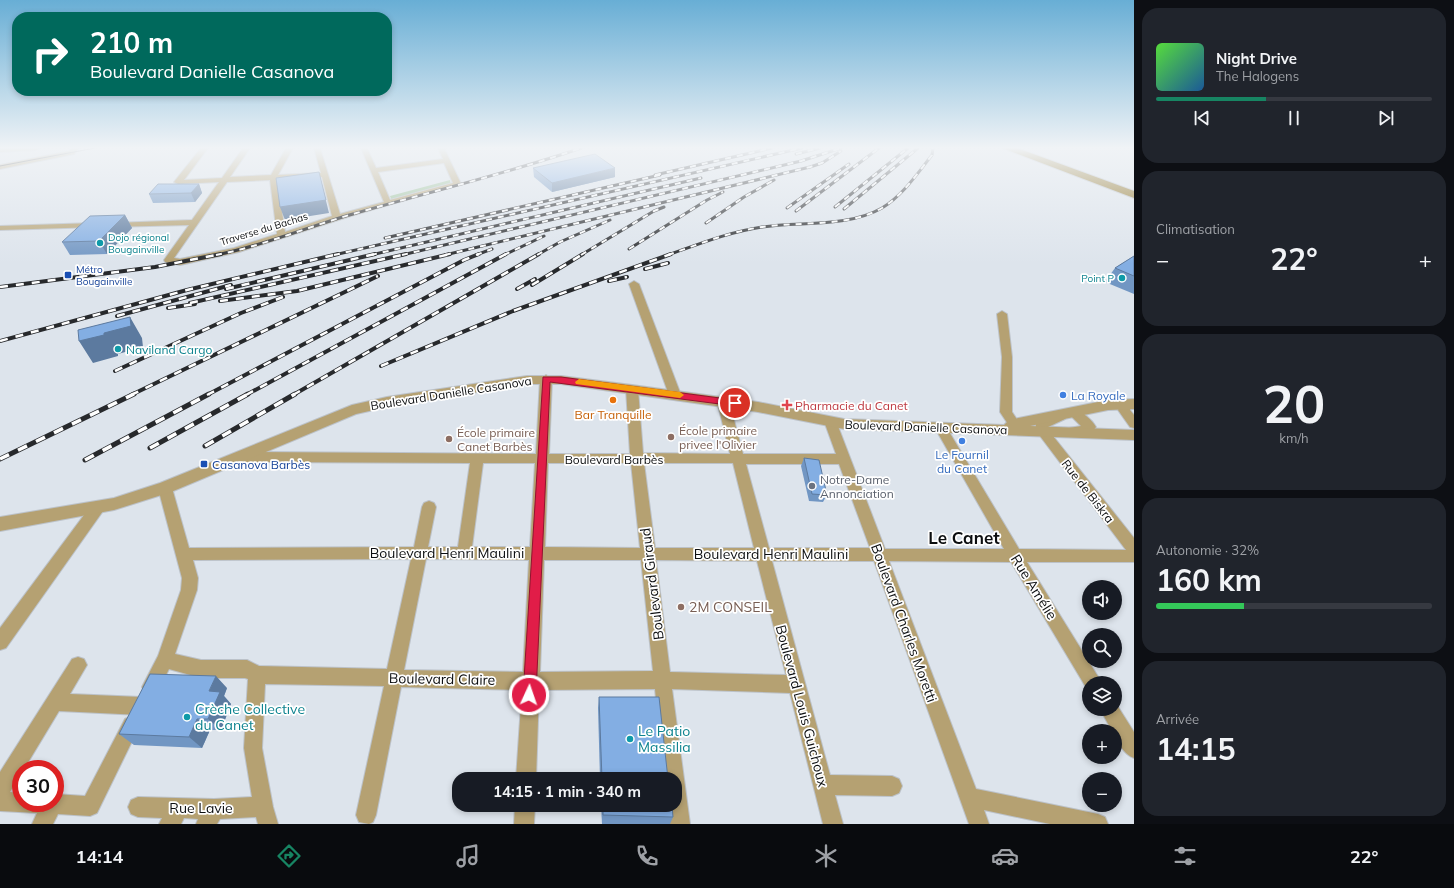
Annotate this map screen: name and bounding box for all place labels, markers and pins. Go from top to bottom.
place label: Dojo régional Bougainville [108,231,169,256]
marker: Dojo régional Bougainville [95,238,105,248]
place label: Métro Bougainville [76,263,132,288]
marker: Métro Bougainville [63,270,73,280]
place label: Point P [1081,272,1114,285]
marker: Point P [1117,273,1127,283]
place label: Naviland Cargo [126,342,212,357]
marker: Naviland Cargo [113,344,123,354]
pin [718,386,752,420]
place label: La Royale [1071,388,1126,403]
marker: La Royale [1058,390,1068,400]
marker: Bar Tranquille [608,395,618,405]
place label: Pharmacie du Canet [795,398,908,413]
marker: Pharmacie du Canet [782,400,792,410]
place label: Bar Tranquille [575,407,651,422]
place label: École primaire privee l'Olivier [679,423,757,452]
place label: École primaire Canet Barbès [457,425,535,454]
marker: École primaire privee l'Olivier [666,432,676,442]
marker: École primaire Canet Barbès [444,434,454,444]
marker: Le Fournil du Canet [957,436,967,446]
place label: Le Fournil du Canet [935,447,989,476]
place label: Casanova Barbès [212,457,310,472]
marker: Casanova Barbès [199,459,209,469]
place label: Notre-Dame Annonciation [820,472,894,501]
marker: Notre-Dame Annonciation [807,481,817,491]
place label: 2M CONSEIL [689,598,772,616]
marker: 2M CONSEIL [676,602,686,612]
place label: Crèche Collective du Canet [195,700,305,734]
marker: Crèche Collective du Canet [182,712,192,722]
place label: Le Patio Massilia [638,722,691,756]
marker: Le Patio Massilia [625,734,635,744]

